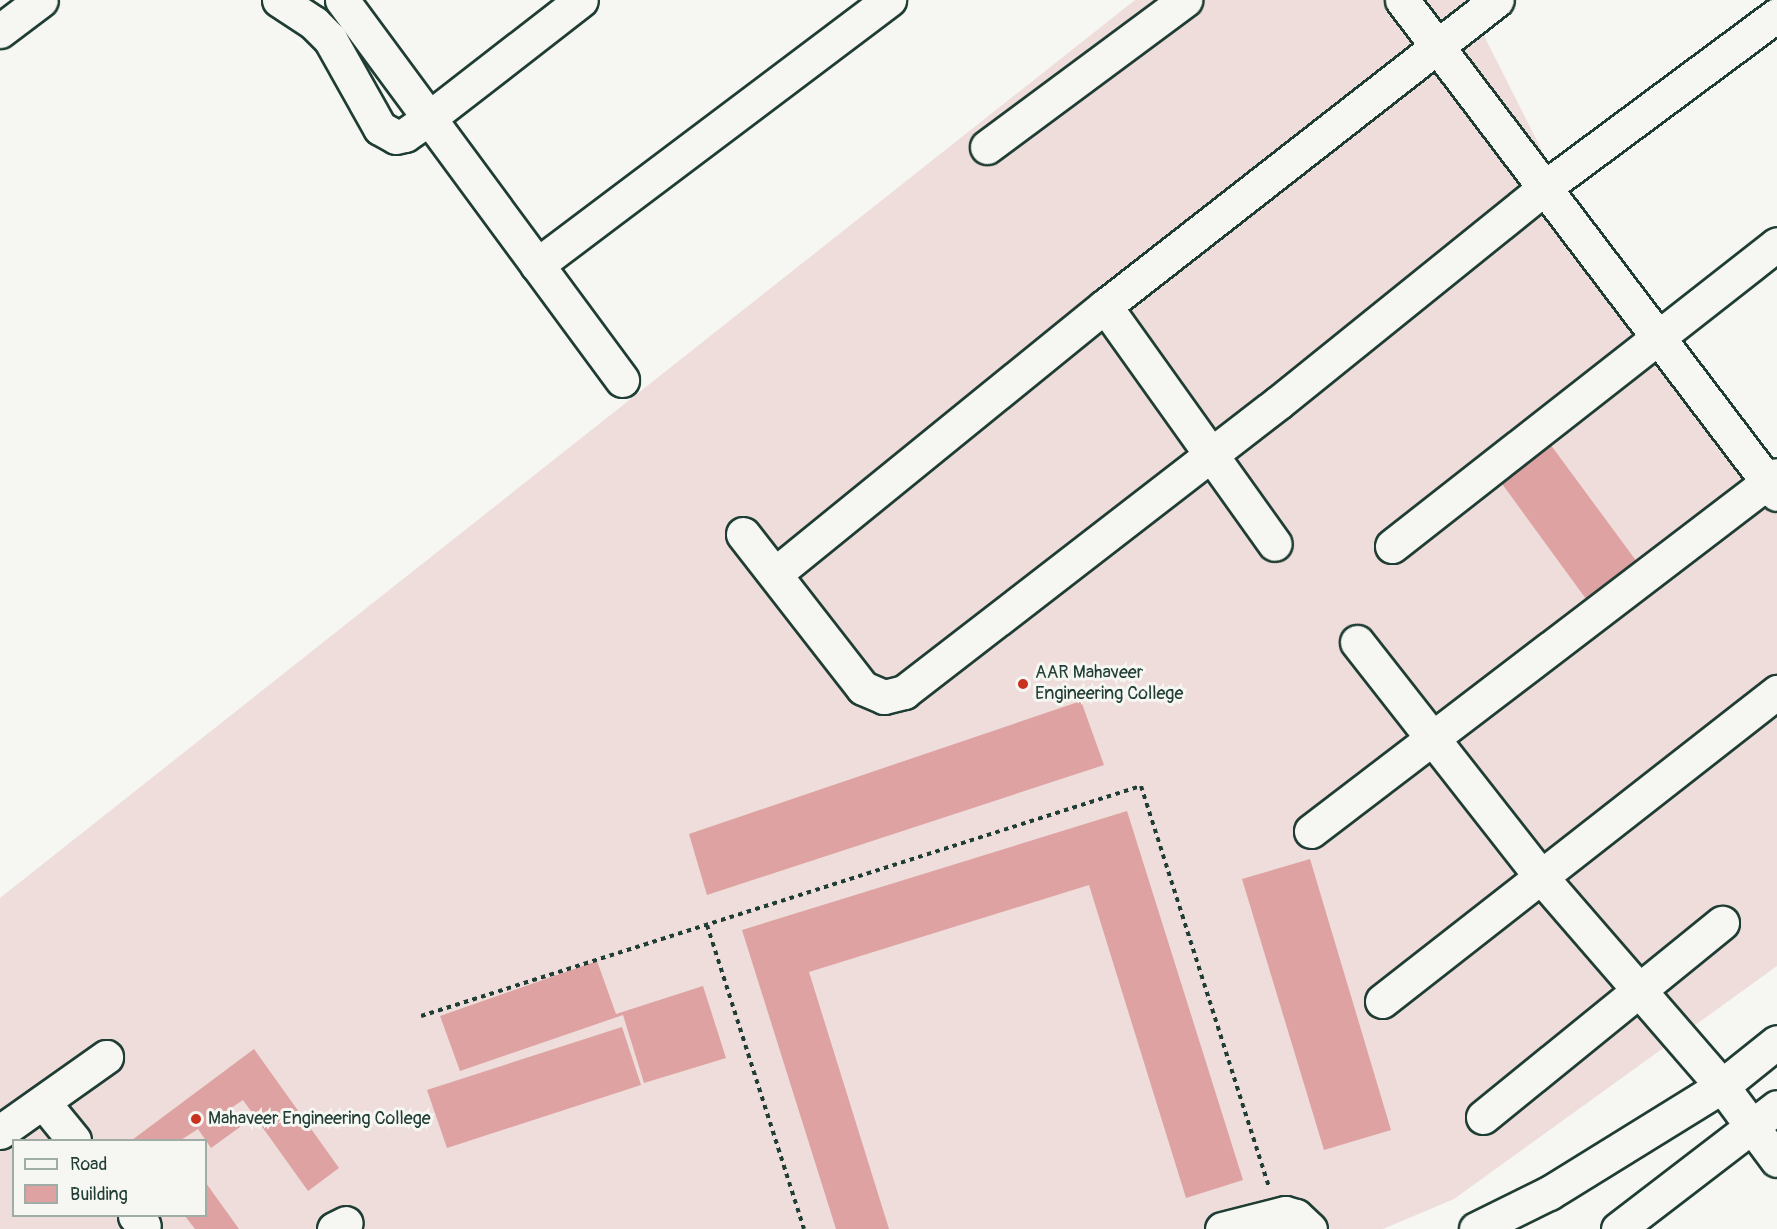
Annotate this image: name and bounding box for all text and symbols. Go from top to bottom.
place label: AAR Mahaveer Engineering College [1035,663,1183,706]
marker: AAR Mahaveer Engineering College [1016,677,1030,691]
place label: Mahaveer Engineering College [208,1108,431,1130]
marker: Mahaveer Engineering College [189,1112,203,1126]
legend [12,1139,207,1217]
text: Road [70,1153,107,1176]
text: Building [70,1183,128,1206]

